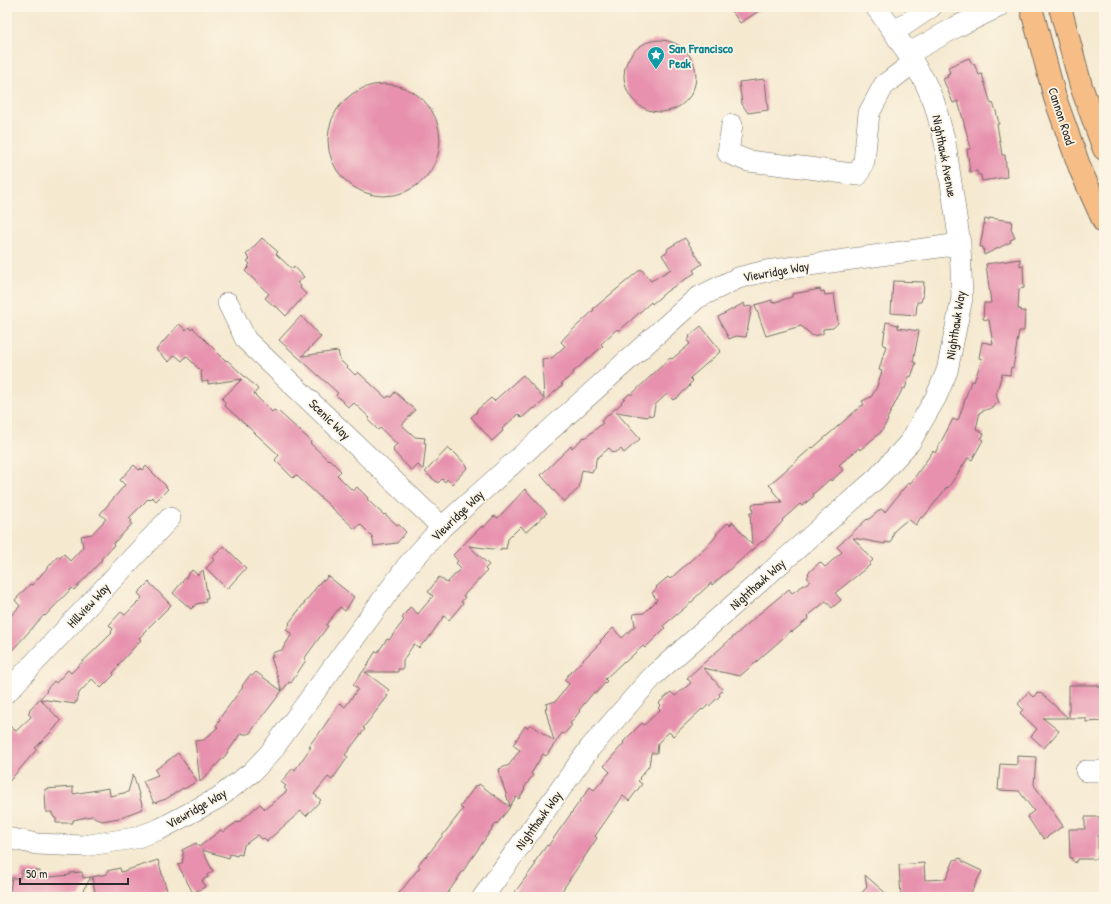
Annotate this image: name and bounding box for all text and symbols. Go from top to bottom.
place label: San Francisco Peak [669,39,734,72]
place icon: San Francisco Peak [646,45,666,70]
street label: Cannon Road [1044,85,1080,147]
street label: Nighthawk Avenue [928,113,962,199]
street label: Viewridge Way [741,256,811,286]
street label: Nighthawk Way [941,289,969,361]
street label: Scenic Way [305,395,355,444]
street label: Viewridge Way [427,485,488,545]
street label: Nighthawk Way [725,554,789,614]
street label: Hillview Way [62,578,114,631]
street label: Viewridge Way [163,783,230,833]
street label: Nighthawk Way [510,786,566,853]
scale bar [20,860,128,886]
text: 50 m [26,865,47,882]

